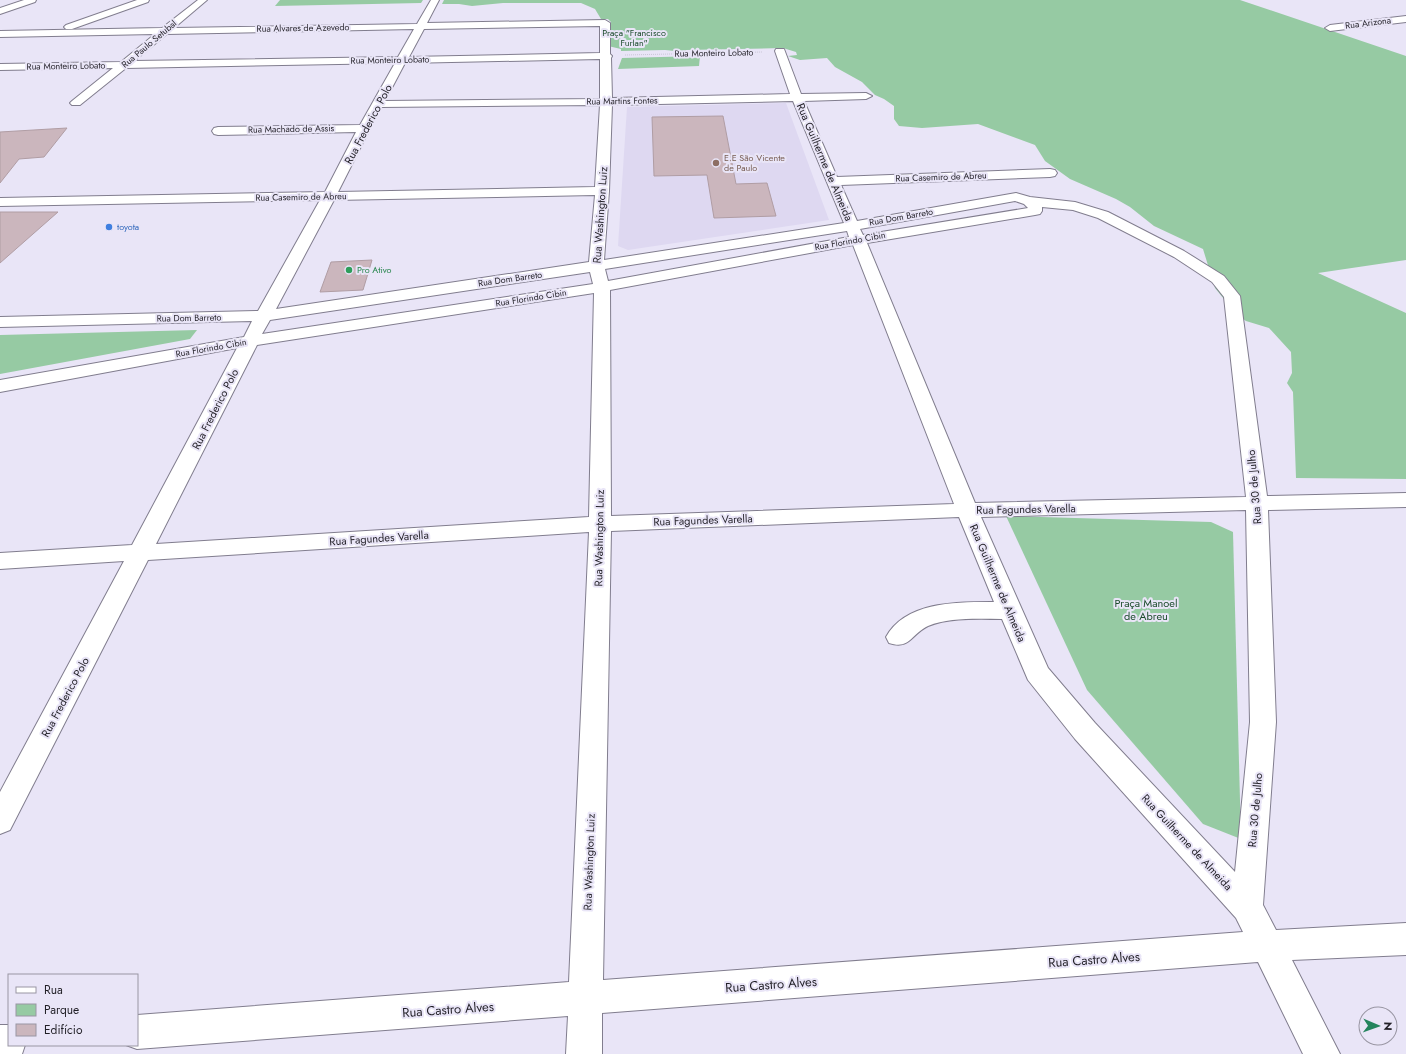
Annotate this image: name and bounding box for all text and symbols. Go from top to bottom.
street label: Rua Arizona [1344,13,1392,32]
street label: Rua Paulo Setubal [118,17,179,71]
street label: Rua Alvares de Azevedo [256,20,350,35]
park label: Praça "Francisco Furlan" [602,26,666,49]
street label: Rua Monteiro Lobato [674,45,754,60]
street label: Rua Monteiro Lobato [350,52,430,67]
street label: Rua Monteiro Lobato [26,58,106,73]
street label: Rua Frederico Polo [340,81,396,167]
street label: Rua Martins Fontes [586,93,658,108]
street label: Rua Guilherme de Almeida [793,101,857,223]
street label: Rua Machado de Assis [248,121,335,136]
place label: E.E São Vicente de Paulo [724,151,785,174]
marker: E.E São Vicente de Paulo [711,158,721,168]
street label: Rua Washington Luiz [589,166,611,264]
street label: Rua Casemiro de Abreu [895,168,987,185]
street label: Rua Casemiro de Abreu [255,189,347,204]
street label: Rua Dom Barreto [868,204,934,229]
place label: toyota [117,220,139,233]
marker: toyota [104,222,114,232]
street label: Rua Florindo Cibin [813,228,887,253]
place label: Pro Ativo [357,263,392,276]
marker: Pro Ativo [344,265,354,275]
street label: Rua Dom Barreto [477,268,543,289]
street label: Rua Florindo Cibin [494,285,568,310]
street label: Rua Dom Barreto [157,310,222,325]
street label: Rua Florindo Cibin [174,335,248,360]
street label: Rua Frederico Polo [188,366,242,452]
street label: Rua 30 de Julho [1243,449,1265,525]
street label: Rua Washington Luiz [590,489,608,587]
street label: Rua Fagundes Varella [976,500,1076,518]
street label: Rua Fagundes Varella [653,510,753,530]
street label: Rua Guilherme de Almeida [966,522,1030,644]
street label: Rua Fagundes Varella [329,527,429,549]
park label: Praça Manoel de Abreu [1115,595,1177,624]
street label: Rua Frederico Polo [37,654,93,740]
street label: Rua 30 de Julho [1244,772,1266,848]
street label: Rua Guilherme de Almeida [1138,790,1236,894]
street label: Rua Washington Luiz [579,813,599,911]
street label: Rua Castro Alves [1047,947,1141,972]
street label: Rua Castro Alves [724,972,818,997]
legend [8,974,138,1046]
text: Rua [44,981,63,999]
street label: Rua Castro Alves [401,997,495,1022]
text: Parque [44,1001,79,1019]
north arrow [1358,1006,1398,1046]
text: Edifício [44,1021,83,1039]
text: N [1380,1022,1396,1031]

